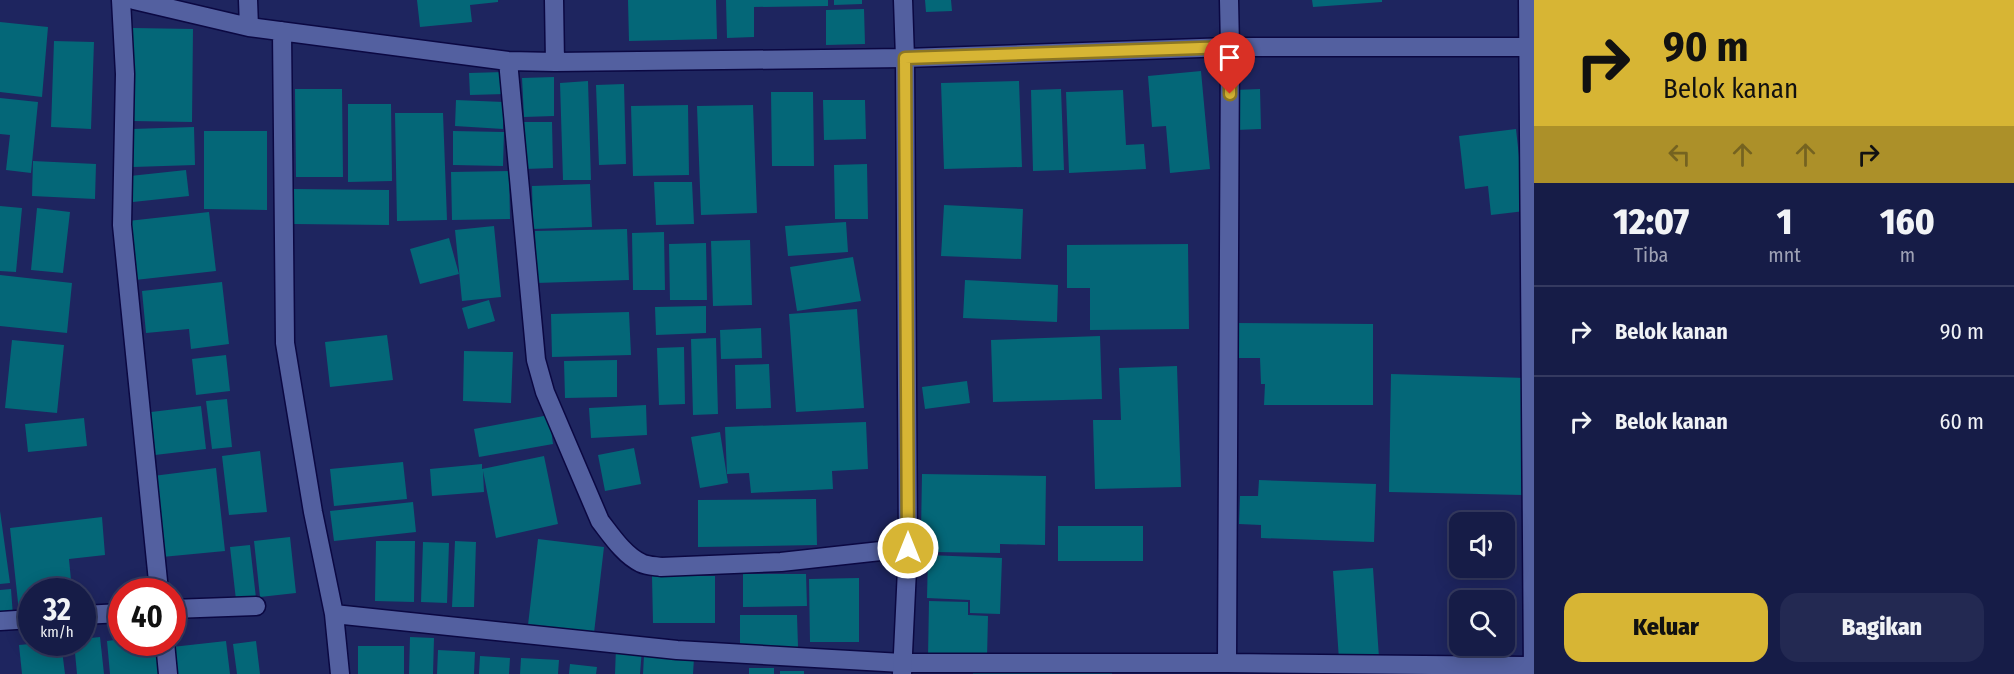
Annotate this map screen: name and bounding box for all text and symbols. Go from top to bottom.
text: 90 m [1663,22,1748,72]
icon: right [1564,24,1642,102]
pin [1204,32,1255,94]
icon: arrive [1213,41,1246,74]
text: Belok kanan [1663,73,1798,105]
icon: left [1663,138,1696,171]
icon: ahead [1726,138,1759,171]
icon: ahead [1789,138,1822,171]
icon: right [1852,138,1885,171]
text: 12:07 [1613,200,1689,244]
text: 1 [1777,200,1792,244]
text: 160 [1880,200,1935,244]
text: Tiba [1634,243,1668,267]
text: mnt [1768,243,1801,267]
text: m [1900,243,1915,267]
icon: right [1564,315,1597,348]
text: Belok kanan [1615,318,1728,345]
text: 90 m [1940,318,1984,345]
icon: right [1564,405,1597,438]
text: Belok kanan [1615,408,1728,435]
text: 60 m [1940,408,1984,435]
map controls [1449,512,1515,656]
button: sound [1449,512,1515,578]
position arrow [876,516,940,580]
speed limit sign: 40 [108,578,186,656]
button: search [1449,590,1515,656]
text: 32 [43,592,71,628]
button: Keluar [1564,593,1768,662]
button: Bagikan [1780,593,1984,662]
text: km/h [40,623,74,641]

